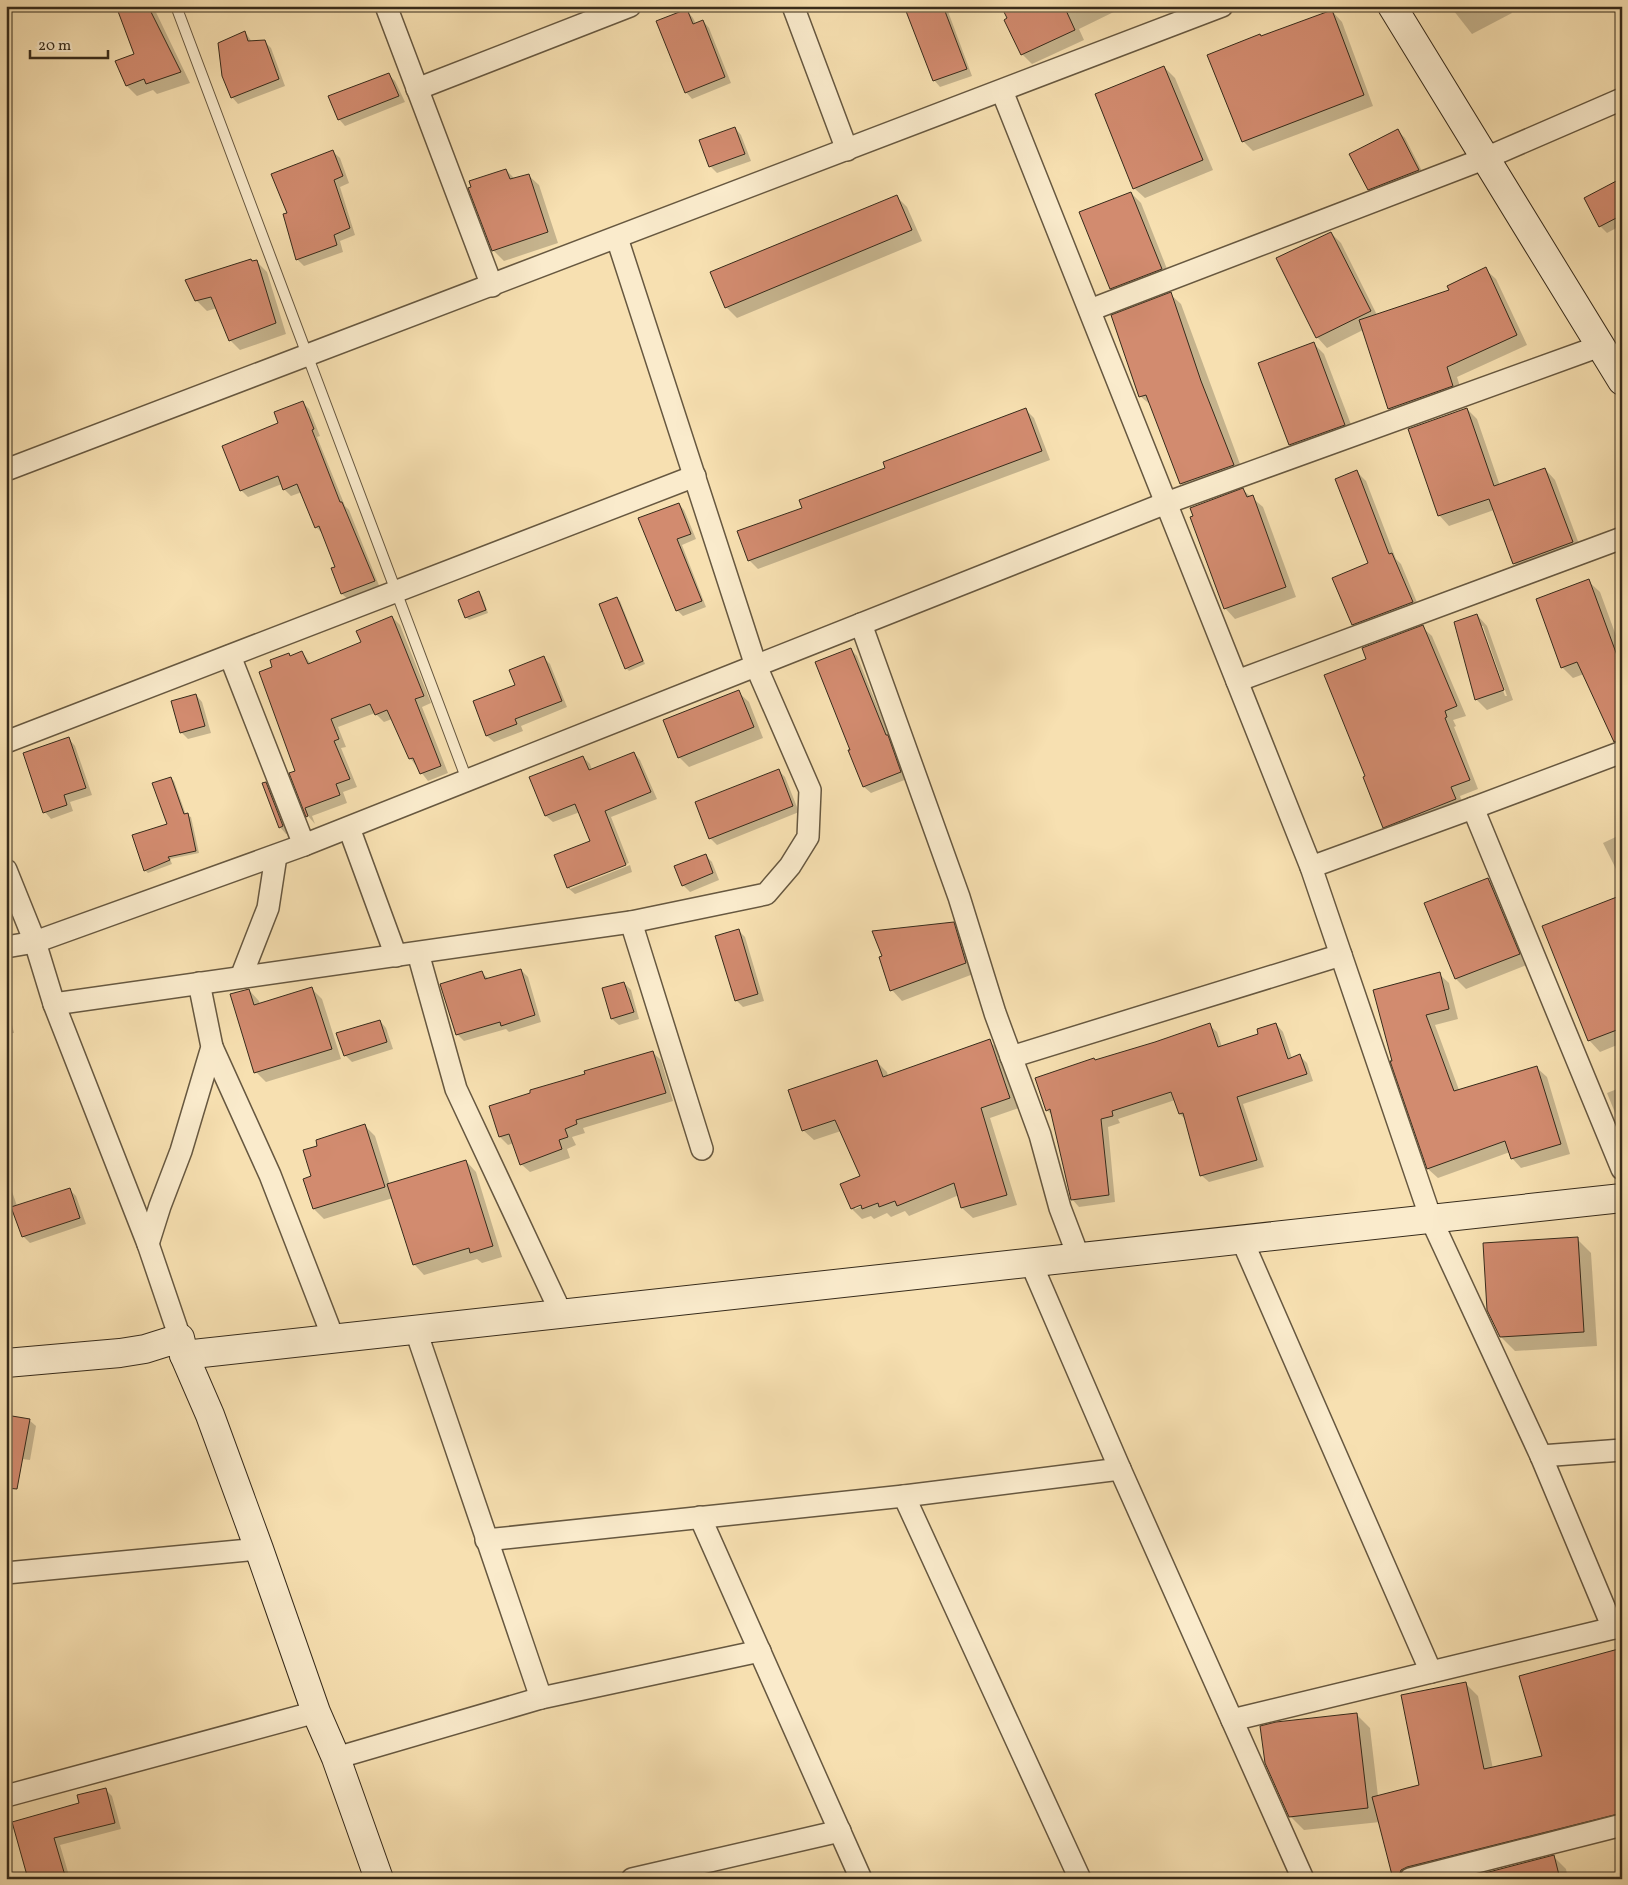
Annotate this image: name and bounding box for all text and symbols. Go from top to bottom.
scale bar [30,28,108,60]
text: 20 m [38,36,71,57]

